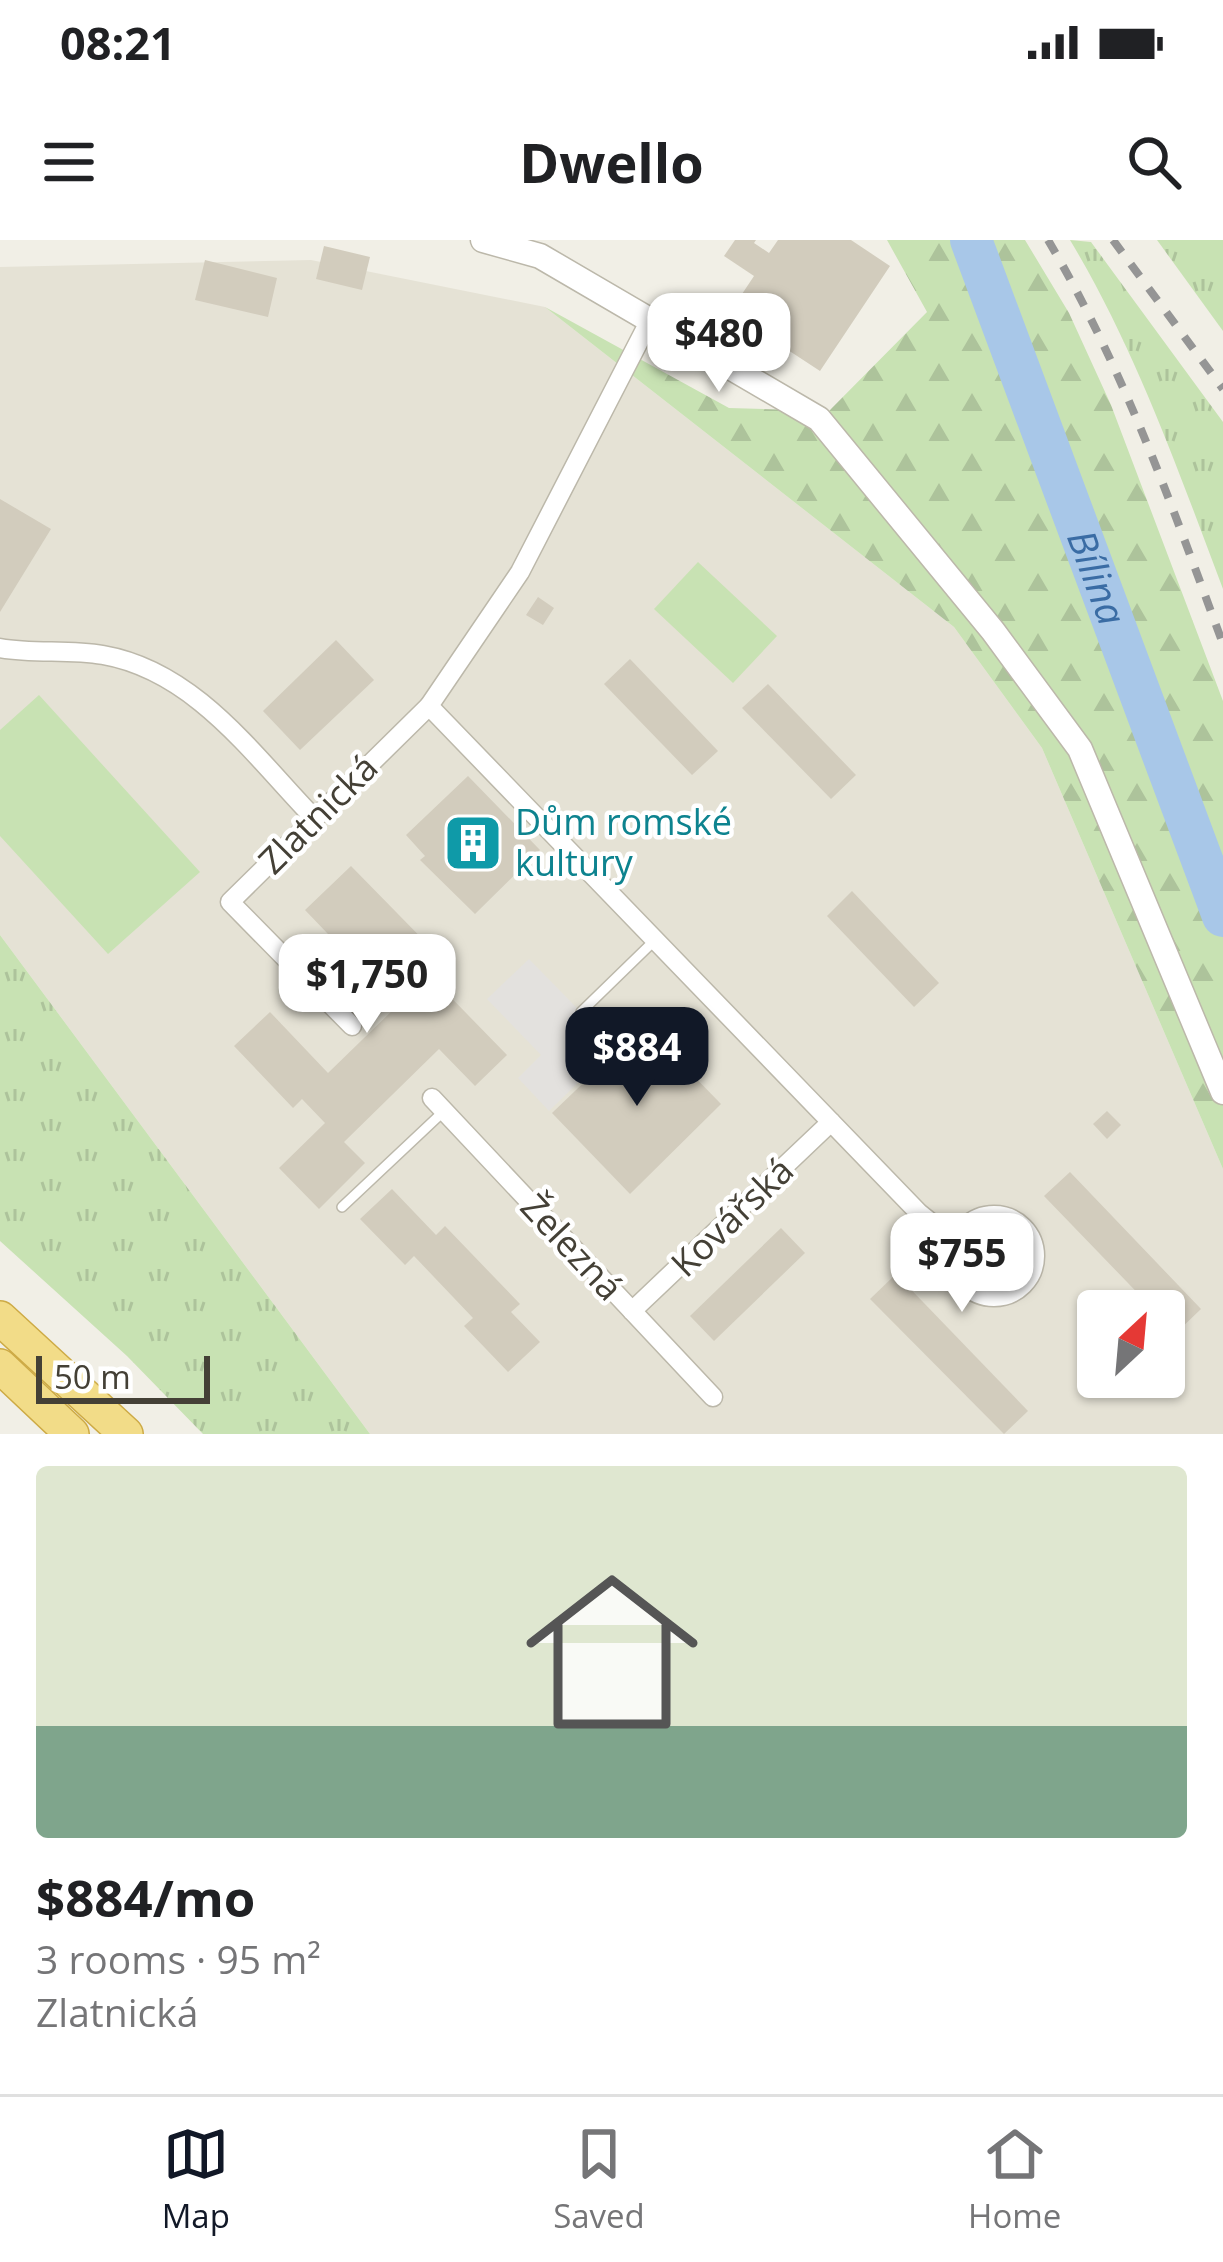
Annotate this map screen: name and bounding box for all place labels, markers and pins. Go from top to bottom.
pin: $480 [648,293,790,395]
place label: Dům romské kultury [515,797,732,887]
building icon: Dům romské kultury [442,812,504,874]
pin: $1,750 [269,934,465,1036]
pin: $884 [566,1007,708,1109]
pin: $755 [891,1213,1033,1315]

